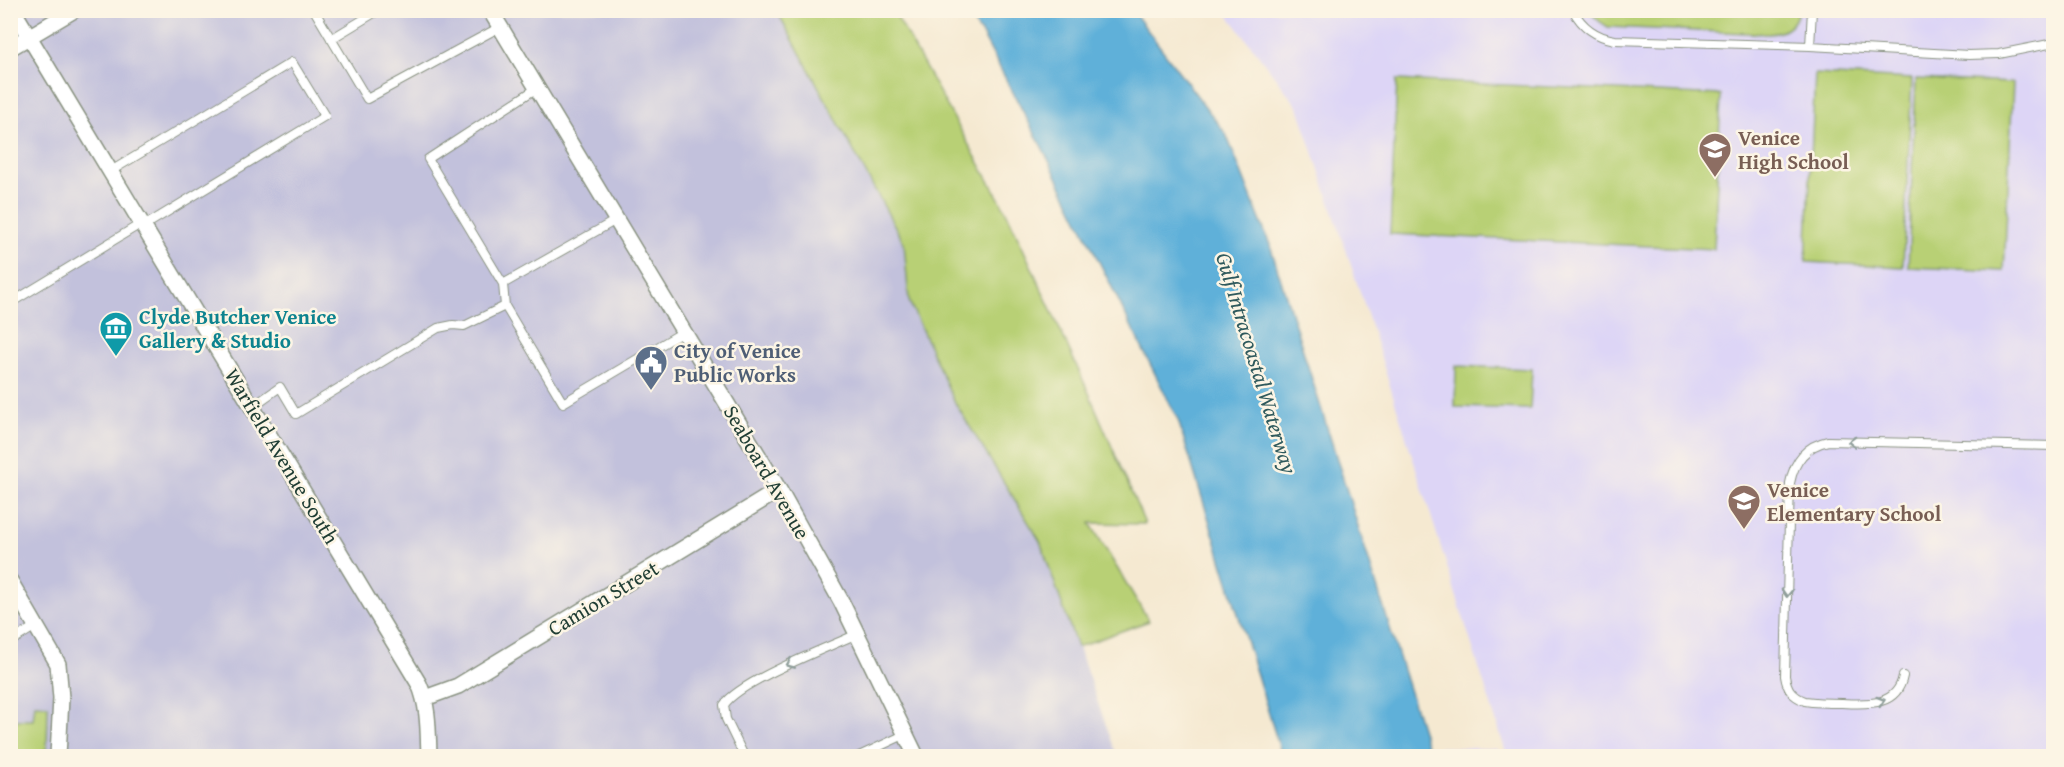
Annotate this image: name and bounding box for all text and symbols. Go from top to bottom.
place label: Venice High School [1738,122,1849,177]
school or university icon: Venice High School [1697,131,1733,178]
water label: Gulf Intracoastal Waterway [1208,249,1306,477]
place label: Clyde Butcher Venice Gallery & Studio [139,301,337,356]
museum icon: Clyde Butcher Venice Gallery & Studio [98,310,134,357]
place label: City of Venice Public Works [674,335,801,390]
public building icon: City of Venice Public Works [633,344,669,391]
street label: Warfield Avenue South [217,362,347,550]
street label: Seaboard Avenue [716,399,818,545]
one-way arrow [1848,435,1857,448]
place label: Venice Elementary School [1767,474,1942,529]
school or university icon: Venice Elementary School [1726,483,1762,530]
street label: Camion Street [542,552,665,643]
one-way arrow [1781,588,1793,597]
one-way arrow [786,657,797,669]
one-way arrow [1875,695,1886,708]

